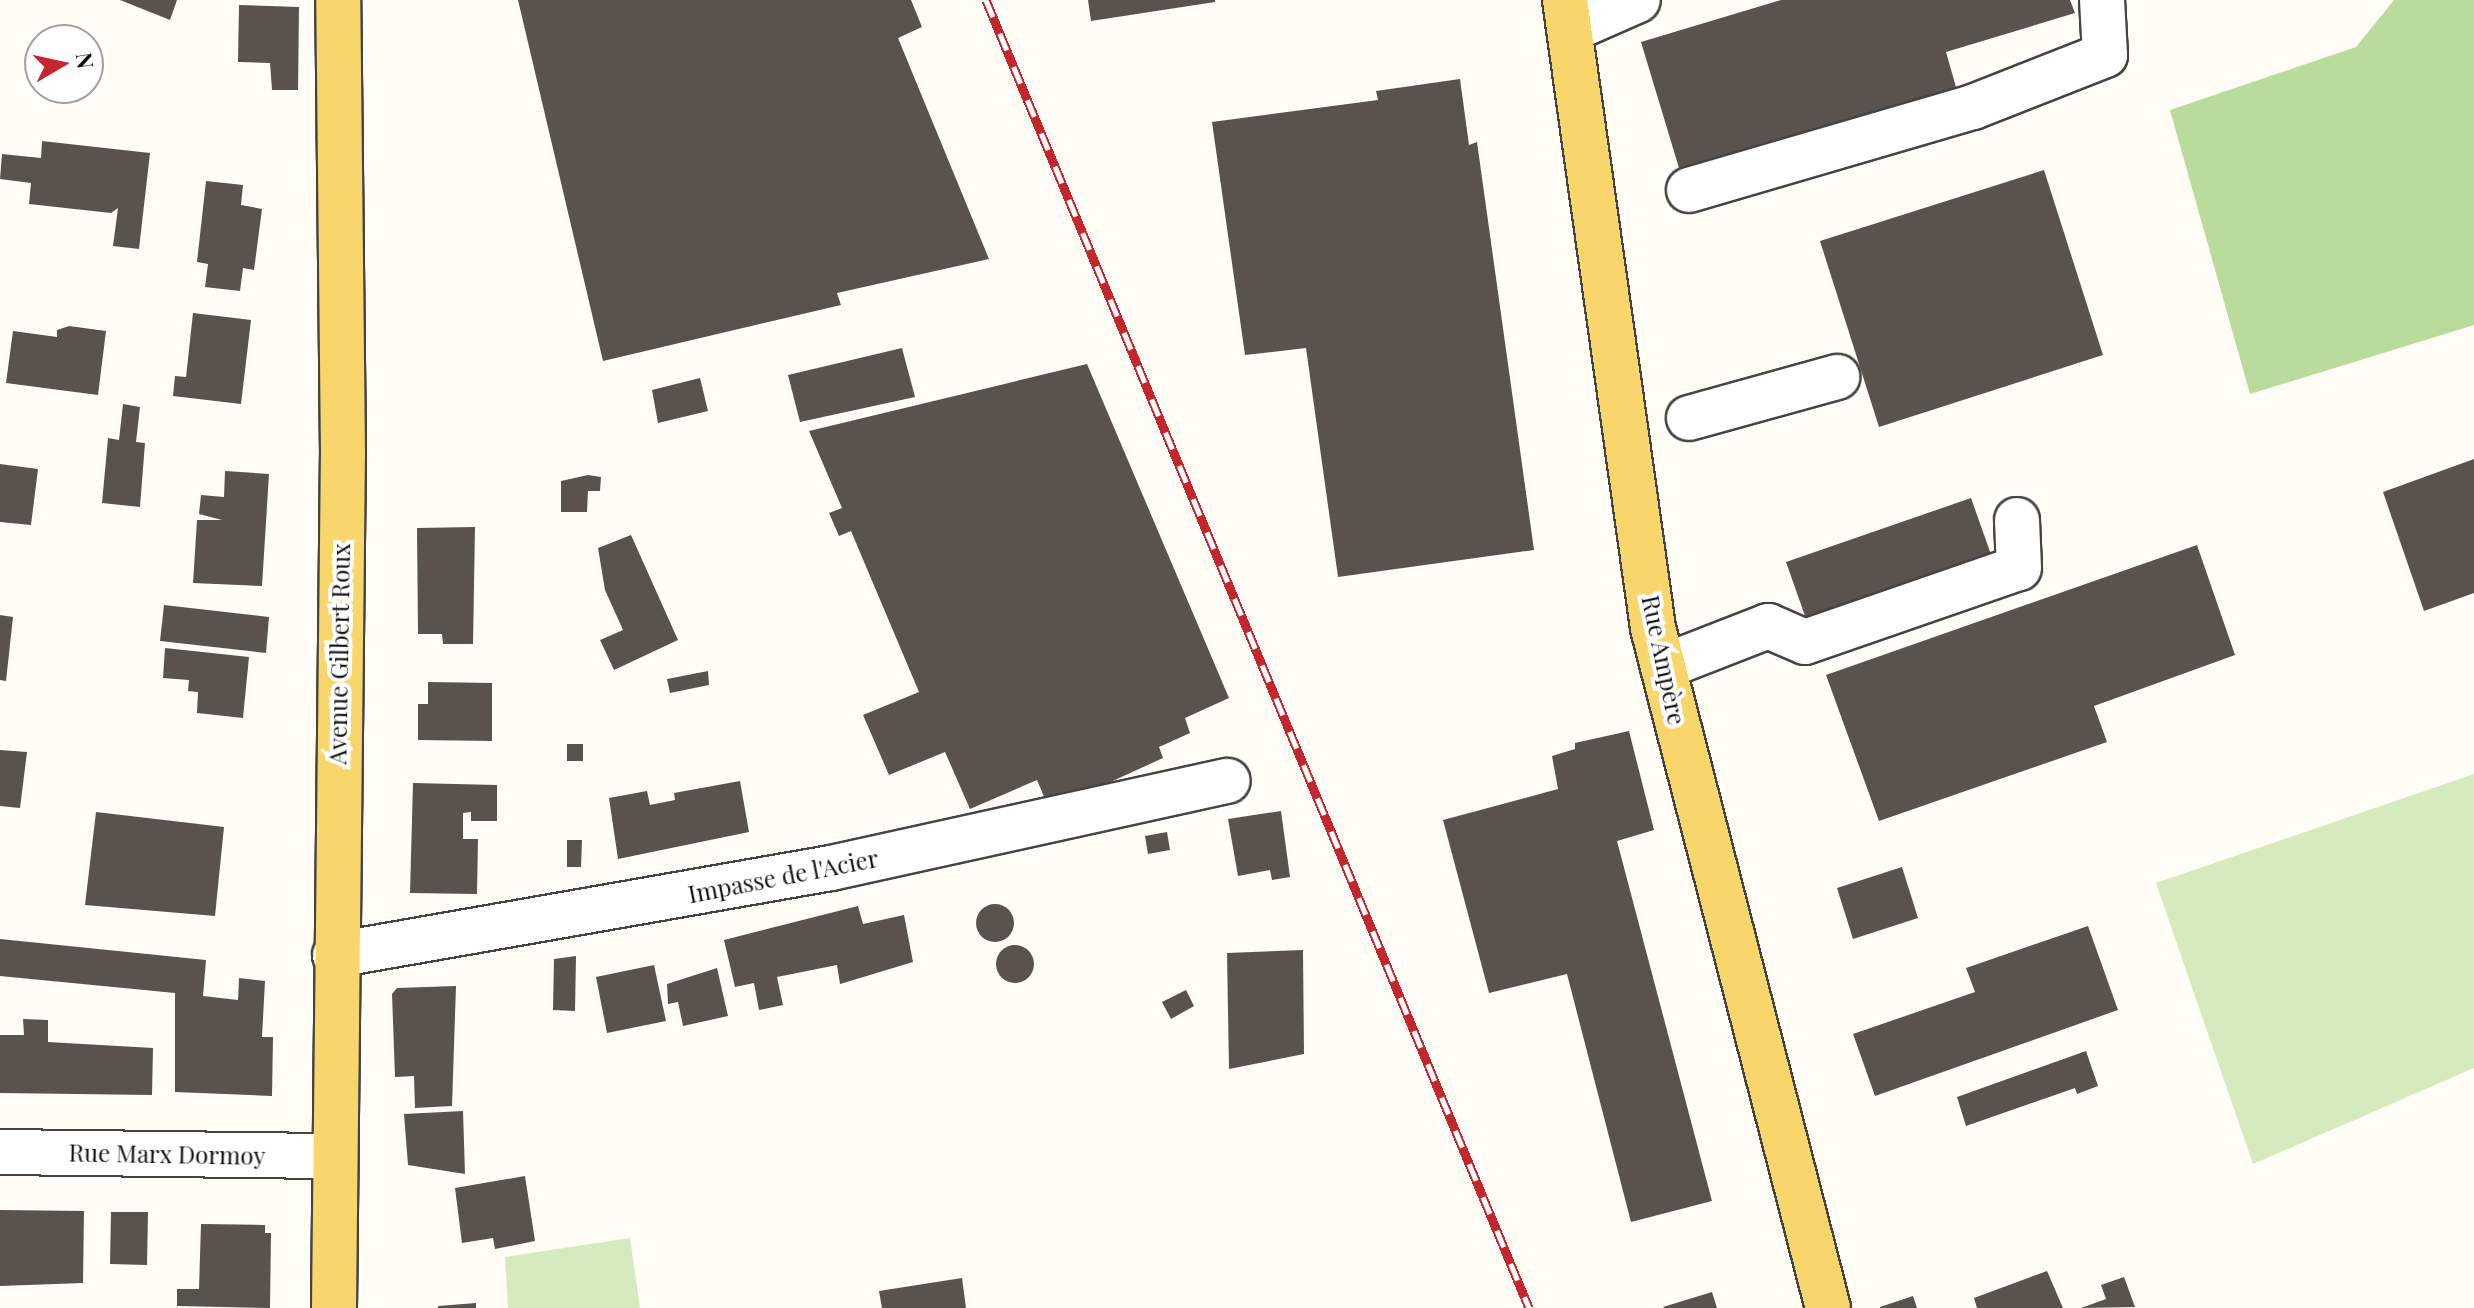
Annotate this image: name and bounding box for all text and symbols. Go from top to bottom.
north arrow [24,24,104,104]
text: N [70,50,102,71]
street label: Avenue Gilbert Roux [323,543,355,765]
street label: Rue Ampère [1636,592,1692,728]
street label: Impasse de l'Acier [685,843,881,909]
street label: Rue Marx Dormoy [68,1138,266,1170]

